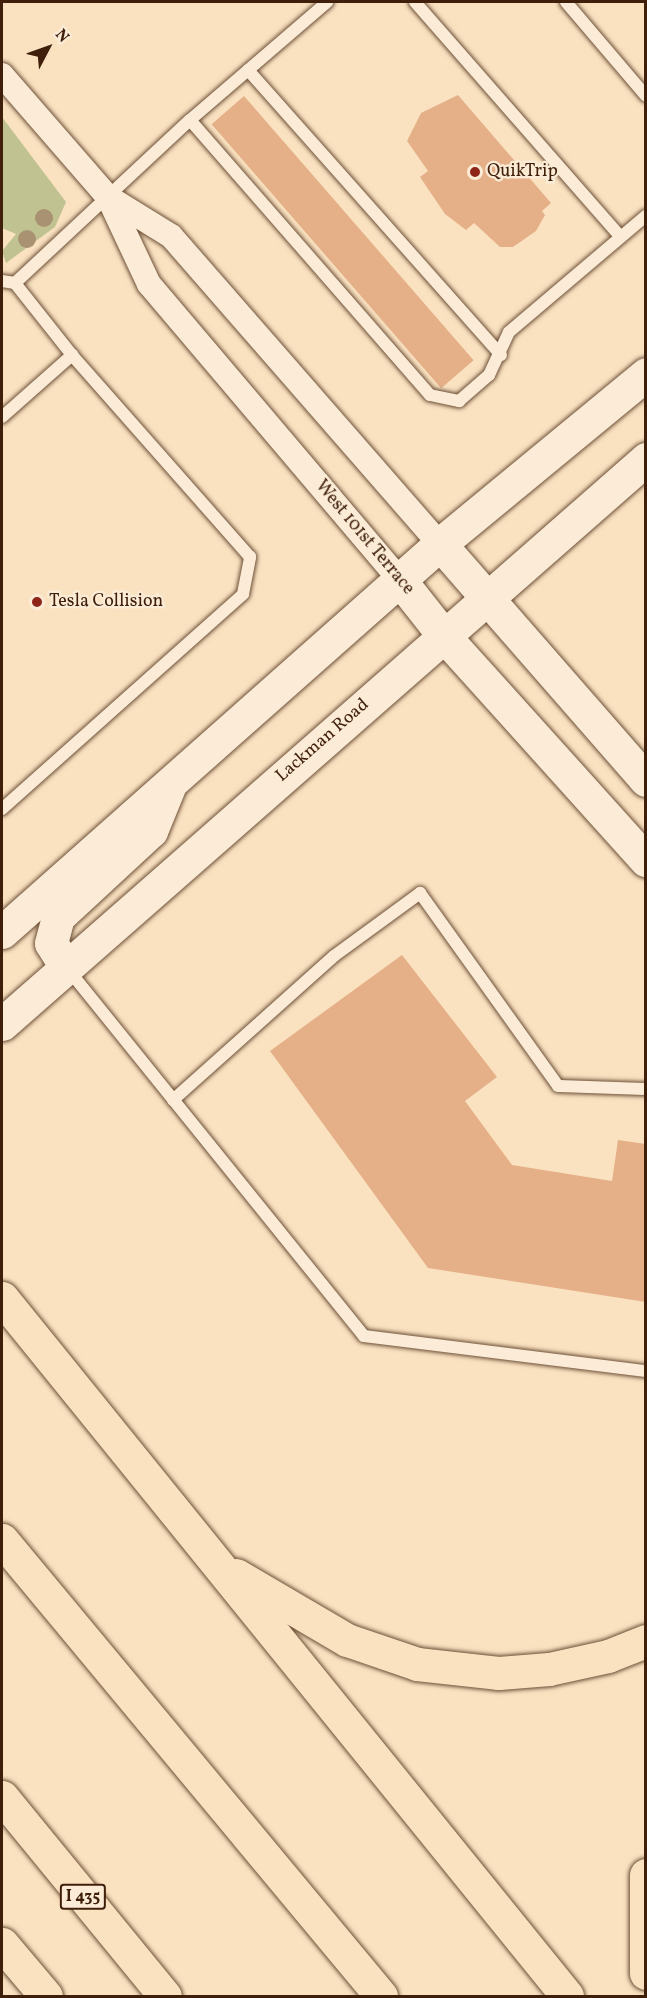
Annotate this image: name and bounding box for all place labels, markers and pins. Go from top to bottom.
place label: QuikTrip [487,161,558,183]
marker: QuikTrip [468,165,482,179]
place label: Tesla Collision [49,591,163,613]
marker: Tesla Collision [30,595,44,609]

